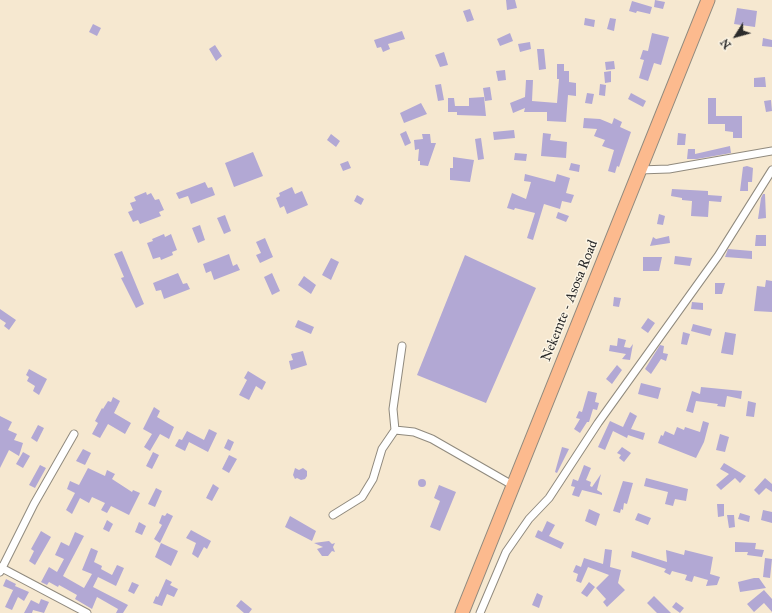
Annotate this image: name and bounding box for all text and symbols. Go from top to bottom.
north arrow [716,16,756,56]
text: N [718,36,734,51]
street label: Nekemte - Asosa Road [538,238,602,364]

